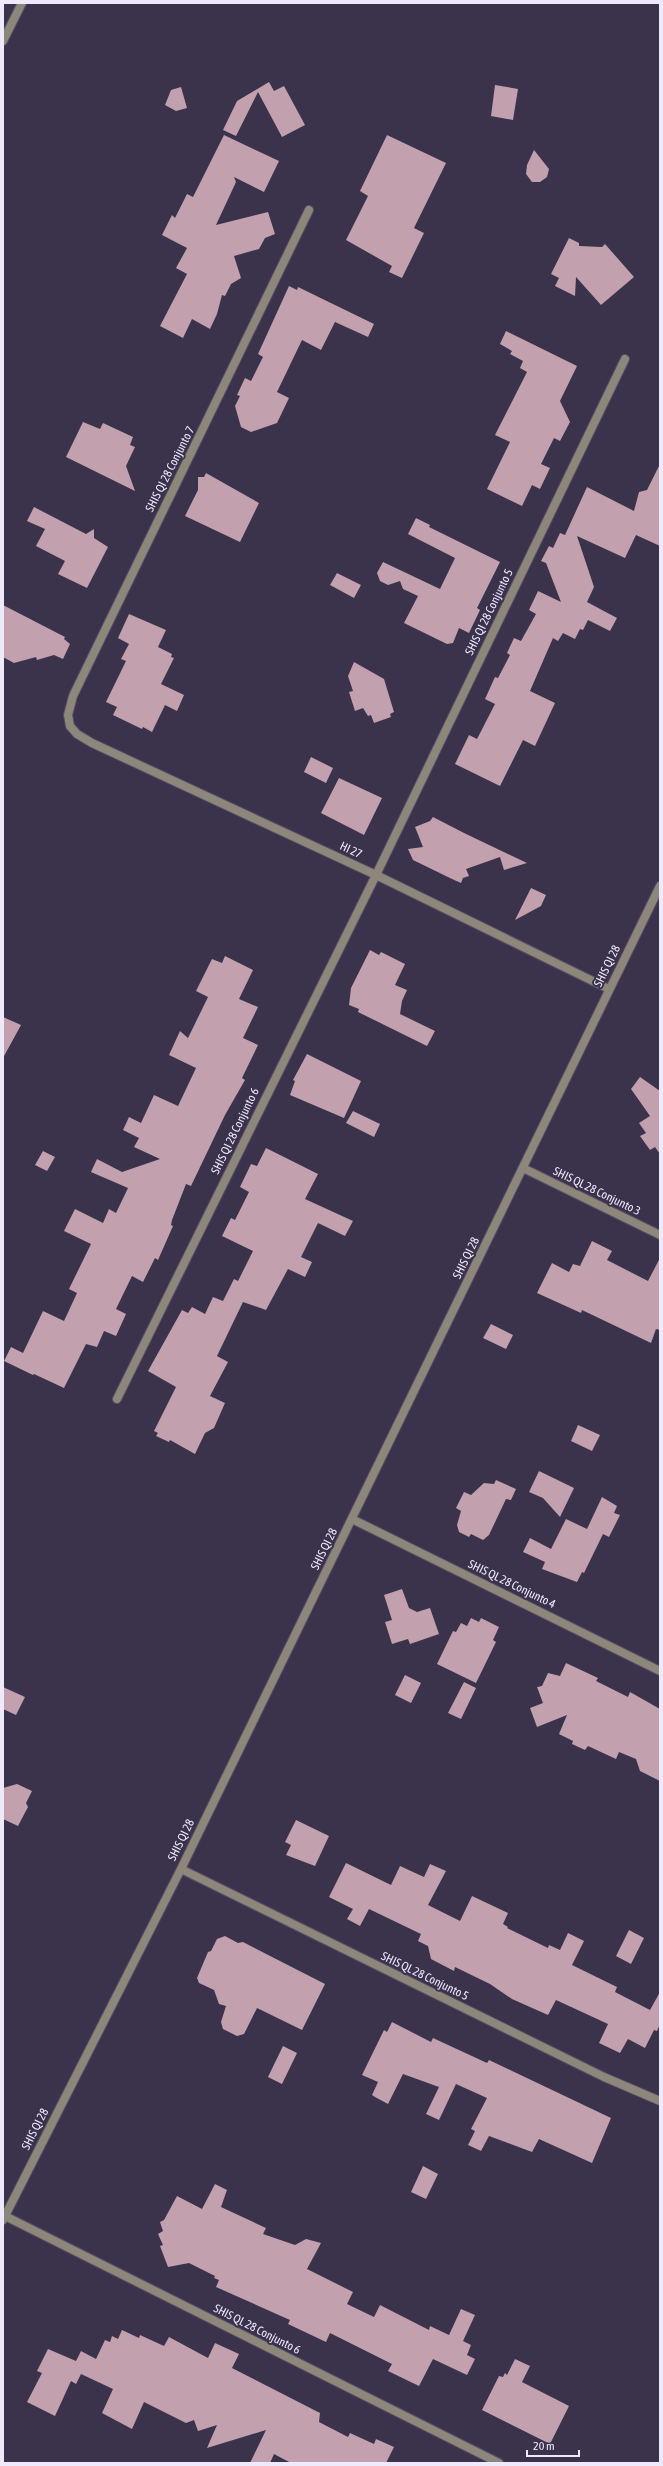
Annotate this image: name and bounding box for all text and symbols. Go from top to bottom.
street label: SHIS QI 28 Conjunto 7 [142,424,198,514]
street label: SHIS QI 28 Conjunto 5 [462,567,516,657]
street label: HI 27 [338,839,365,861]
street label: SHIS QI 28 [591,942,623,989]
street label: SHIS QI 28 Conjunto 6 [208,1085,262,1176]
street label: SHIS QL 28 Conjunto 3 [551,1164,643,1218]
street label: SHIS QI 28 [450,1234,482,1281]
street label: SHIS QI 28 [308,1525,340,1572]
street label: SHIS QL 28 Conjunto 4 [466,1557,558,1611]
street label: SHIS QI 28 [165,1816,197,1863]
street label: SHIS QL 28 Conjunto 5 [379,1949,471,2003]
street label: SHIS QI 28 [19,2106,52,2152]
street label: SHIS QL 28 Conjunto 6 [211,2301,303,2357]
scale bar [527,2432,579,2458]
text: 20 m [533,2439,555,2453]

